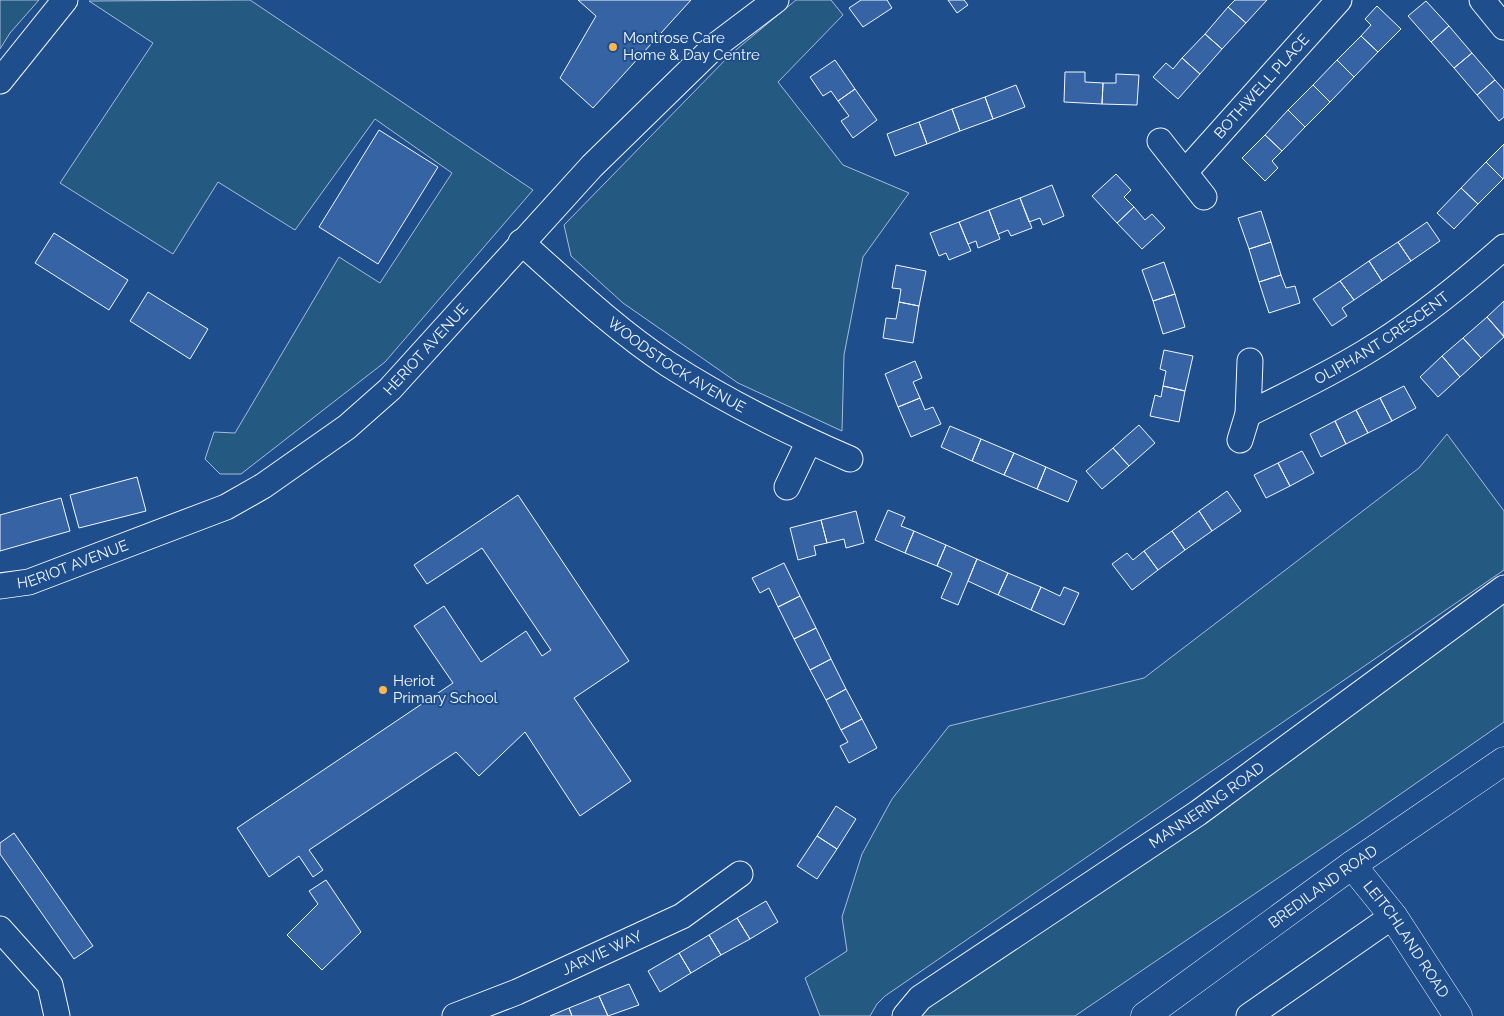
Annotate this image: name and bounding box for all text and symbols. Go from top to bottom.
place label: Montrose Care Home & Day Centre [623,29,760,64]
street label: BOTHWELL PLACE [1210,30,1313,142]
marker: Montrose Care Home & Day Centre [607,41,619,53]
street label: OLIPHANT CRESCENT [1311,288,1453,388]
street label: HERIOT AVENUE [380,300,472,399]
street label: WOODSTOCK AVENUE [604,313,749,417]
street label: HERIOT AVENUE [16,536,131,593]
place label: Heriot Primary School [393,672,499,707]
marker: Heriot Primary School [377,684,389,696]
street label: MANNERING ROAD [1146,758,1268,852]
street label: BREDILAND ROAD [1265,841,1381,932]
street label: LEITCHLAND ROAD [1359,877,1453,1001]
street label: JARVIE WAY [559,927,645,979]

